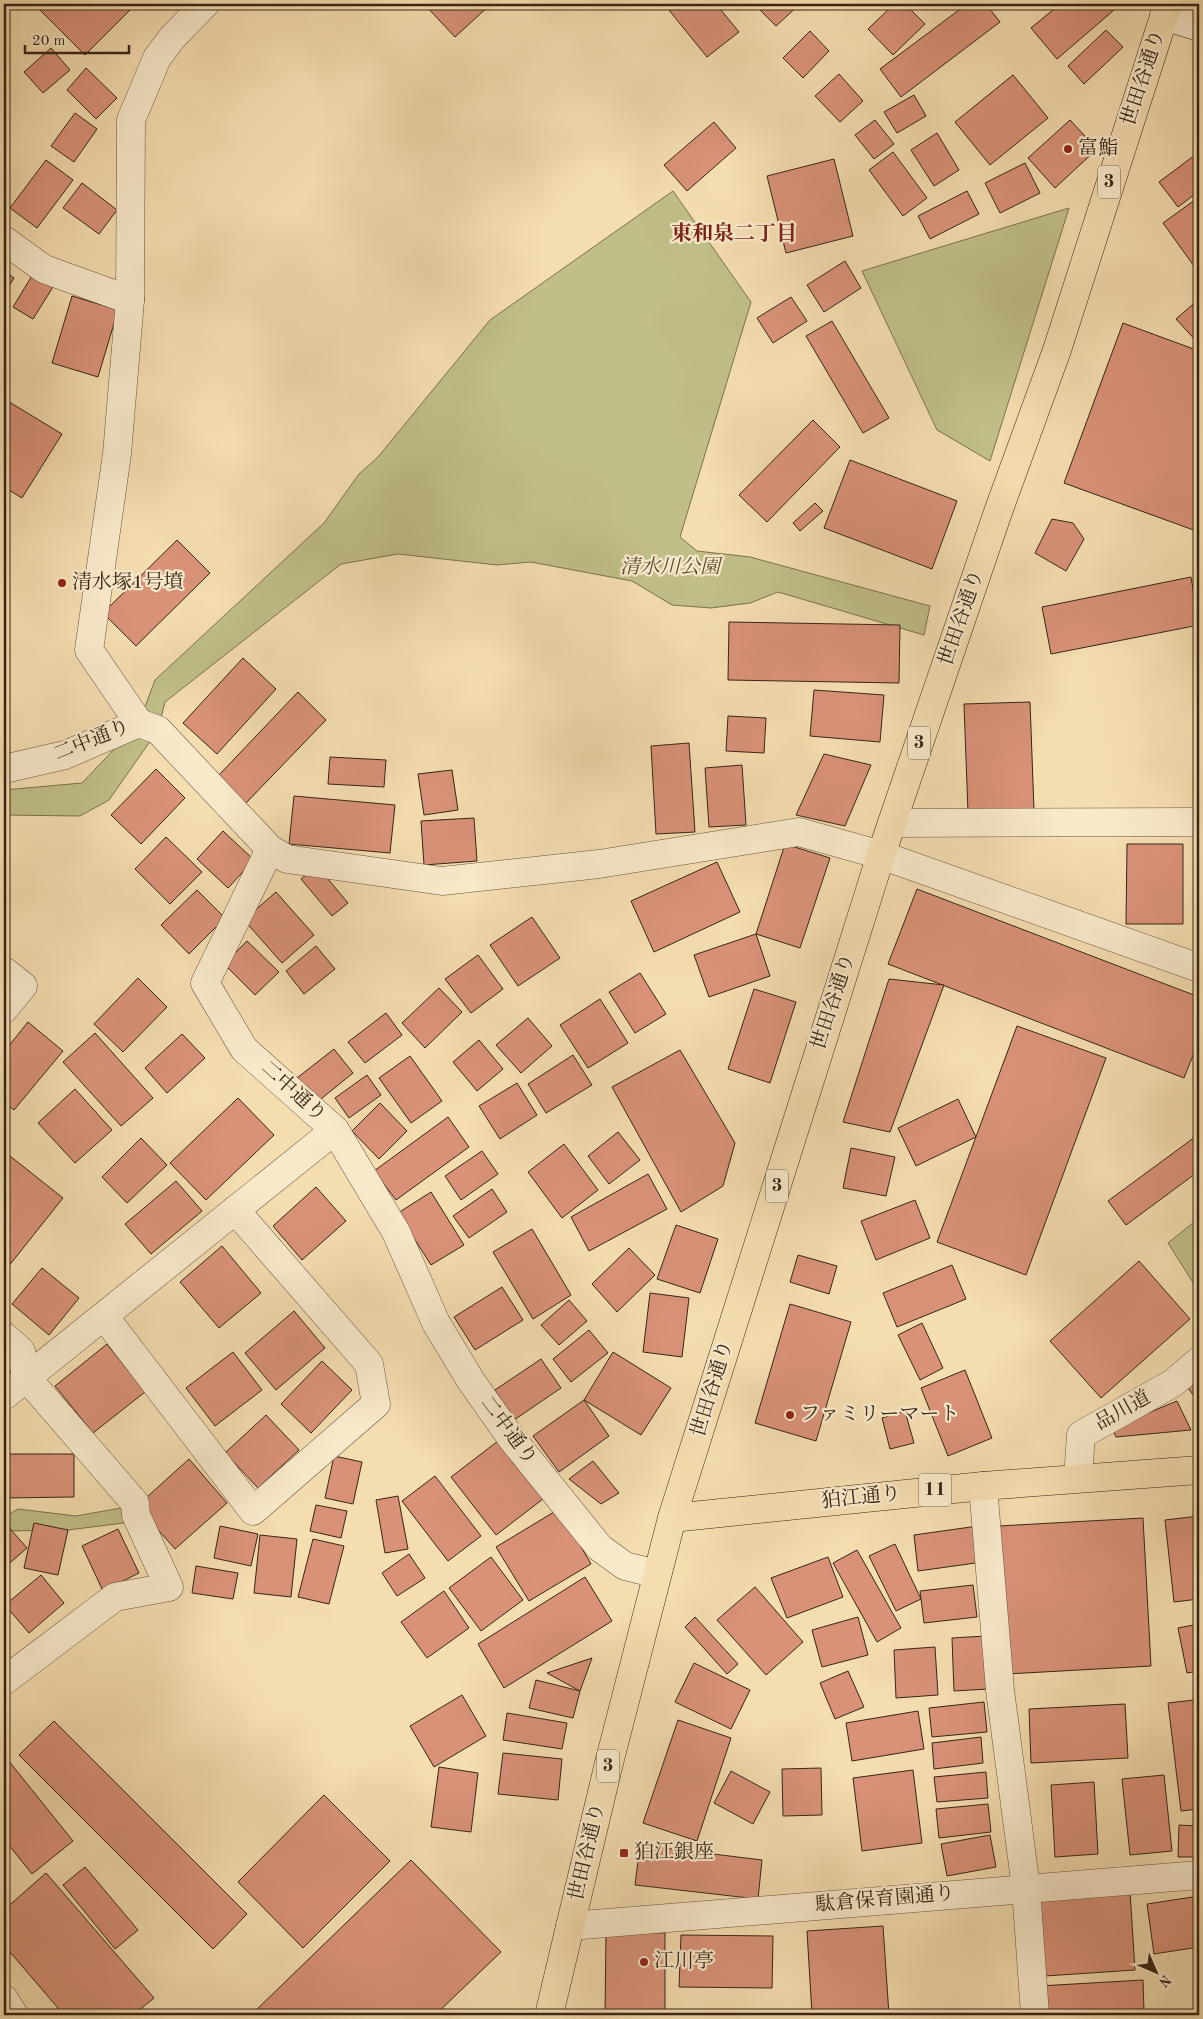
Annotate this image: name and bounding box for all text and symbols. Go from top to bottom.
scale bar [25,22,129,54]
street label: 世田谷通り [1117,27,1169,129]
text: 20 m [32,34,66,49]
place label: 富鮨 [1078,137,1118,159]
marker: 富鮨 [1062,143,1074,155]
road number: 3 [1098,166,1120,198]
district label: 東和泉二丁目 [671,222,797,245]
park label: 清水川公園 [620,556,723,578]
street label: 世田谷通り [934,567,988,669]
place label: 清水塚1号墳 [72,571,184,593]
marker: 清水塚1号墳 [56,577,68,589]
street label: 二中通り [50,715,133,765]
road number: 3 [908,726,930,760]
street label: 世田谷通り [807,951,859,1053]
street label: 二中通り [257,1056,331,1126]
road number: 3 [766,1170,788,1202]
street label: 世田谷通り [687,1338,737,1440]
street label: 品川道 [1091,1386,1154,1434]
street label: 二中通り [476,1392,542,1469]
place label: ファミリーマート [800,1404,960,1425]
marker: ファミリーマート [784,1409,796,1421]
road number: 11 [919,1474,951,1506]
street label: 狛江通り [820,1482,902,1512]
road number: 3 [597,1750,619,1782]
street label: 世田谷通り [565,1801,609,1903]
place label: 狛江銀座 [634,1841,714,1863]
marker: 狛江銀座 [618,1847,630,1859]
street label: 駄倉保育園通り [814,1882,956,1916]
north arrow [1130,1946,1180,1996]
place label: 江川亭 [654,1950,714,1972]
marker: 江川亭 [638,1956,650,1968]
text: N [1156,1972,1173,1989]

